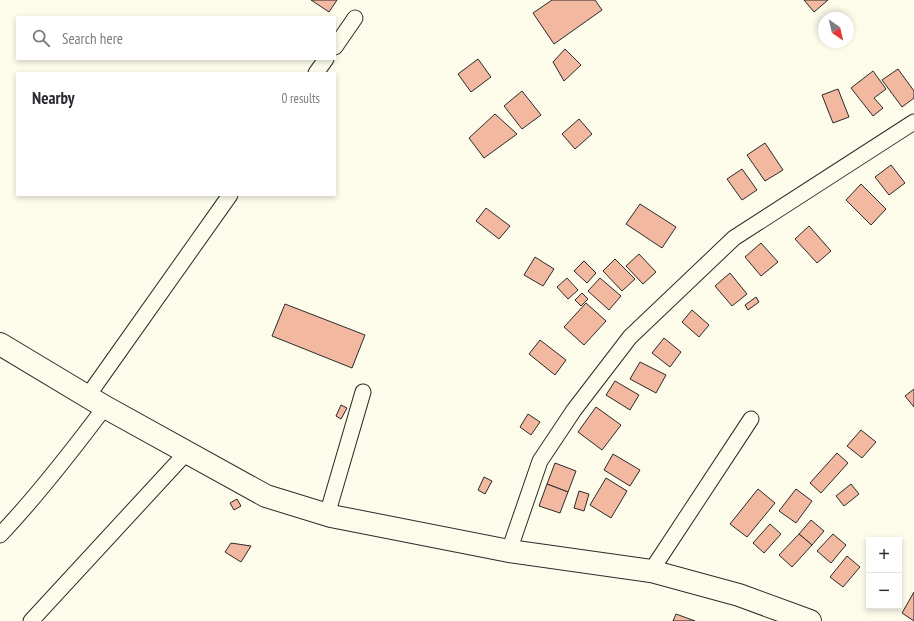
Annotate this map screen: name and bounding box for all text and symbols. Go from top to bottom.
north arrow [818,12,854,48]
search box [16,16,336,60]
icon: search [30,27,52,49]
text: Search here [62,29,123,48]
text: Nearby [32,87,75,109]
text: 0 results [281,90,320,107]
map controls [866,537,902,609]
button: + [866,537,902,573]
button: − [866,573,902,609]

